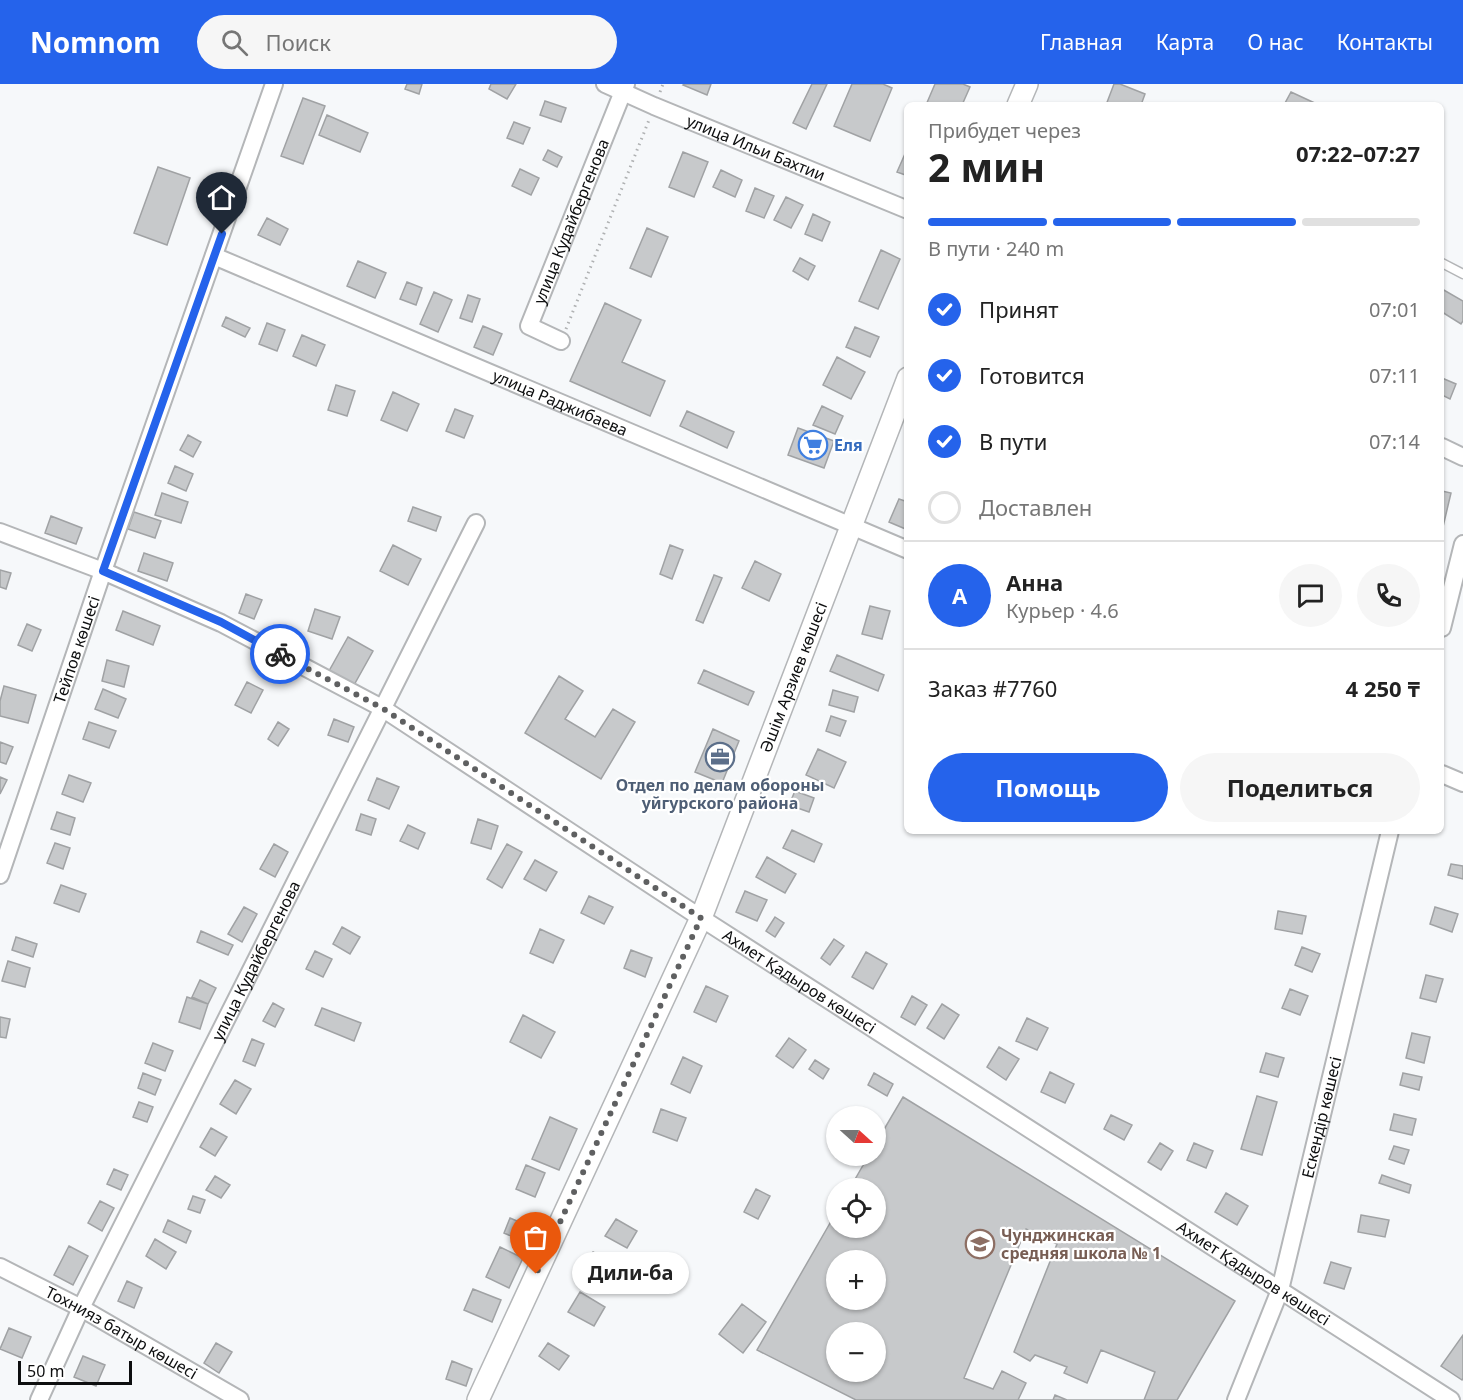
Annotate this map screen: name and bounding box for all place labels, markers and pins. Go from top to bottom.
pin [196,172,247,234]
supermarket icon: Еля [797,429,829,461]
place label: Еля [834,434,863,456]
office icon: Отдел по делам обороны уйгурского района [704,741,736,773]
place label: Отдел по делам обороны уйгурского района [616,774,824,814]
pin [510,1212,561,1274]
place label: Чунджинская средняя школа № 1 [1001,1224,1161,1264]
school or university icon: Чунджинская средняя школа № 1 [964,1228,996,1260]
callout: Дили-ба [572,1253,689,1295]

